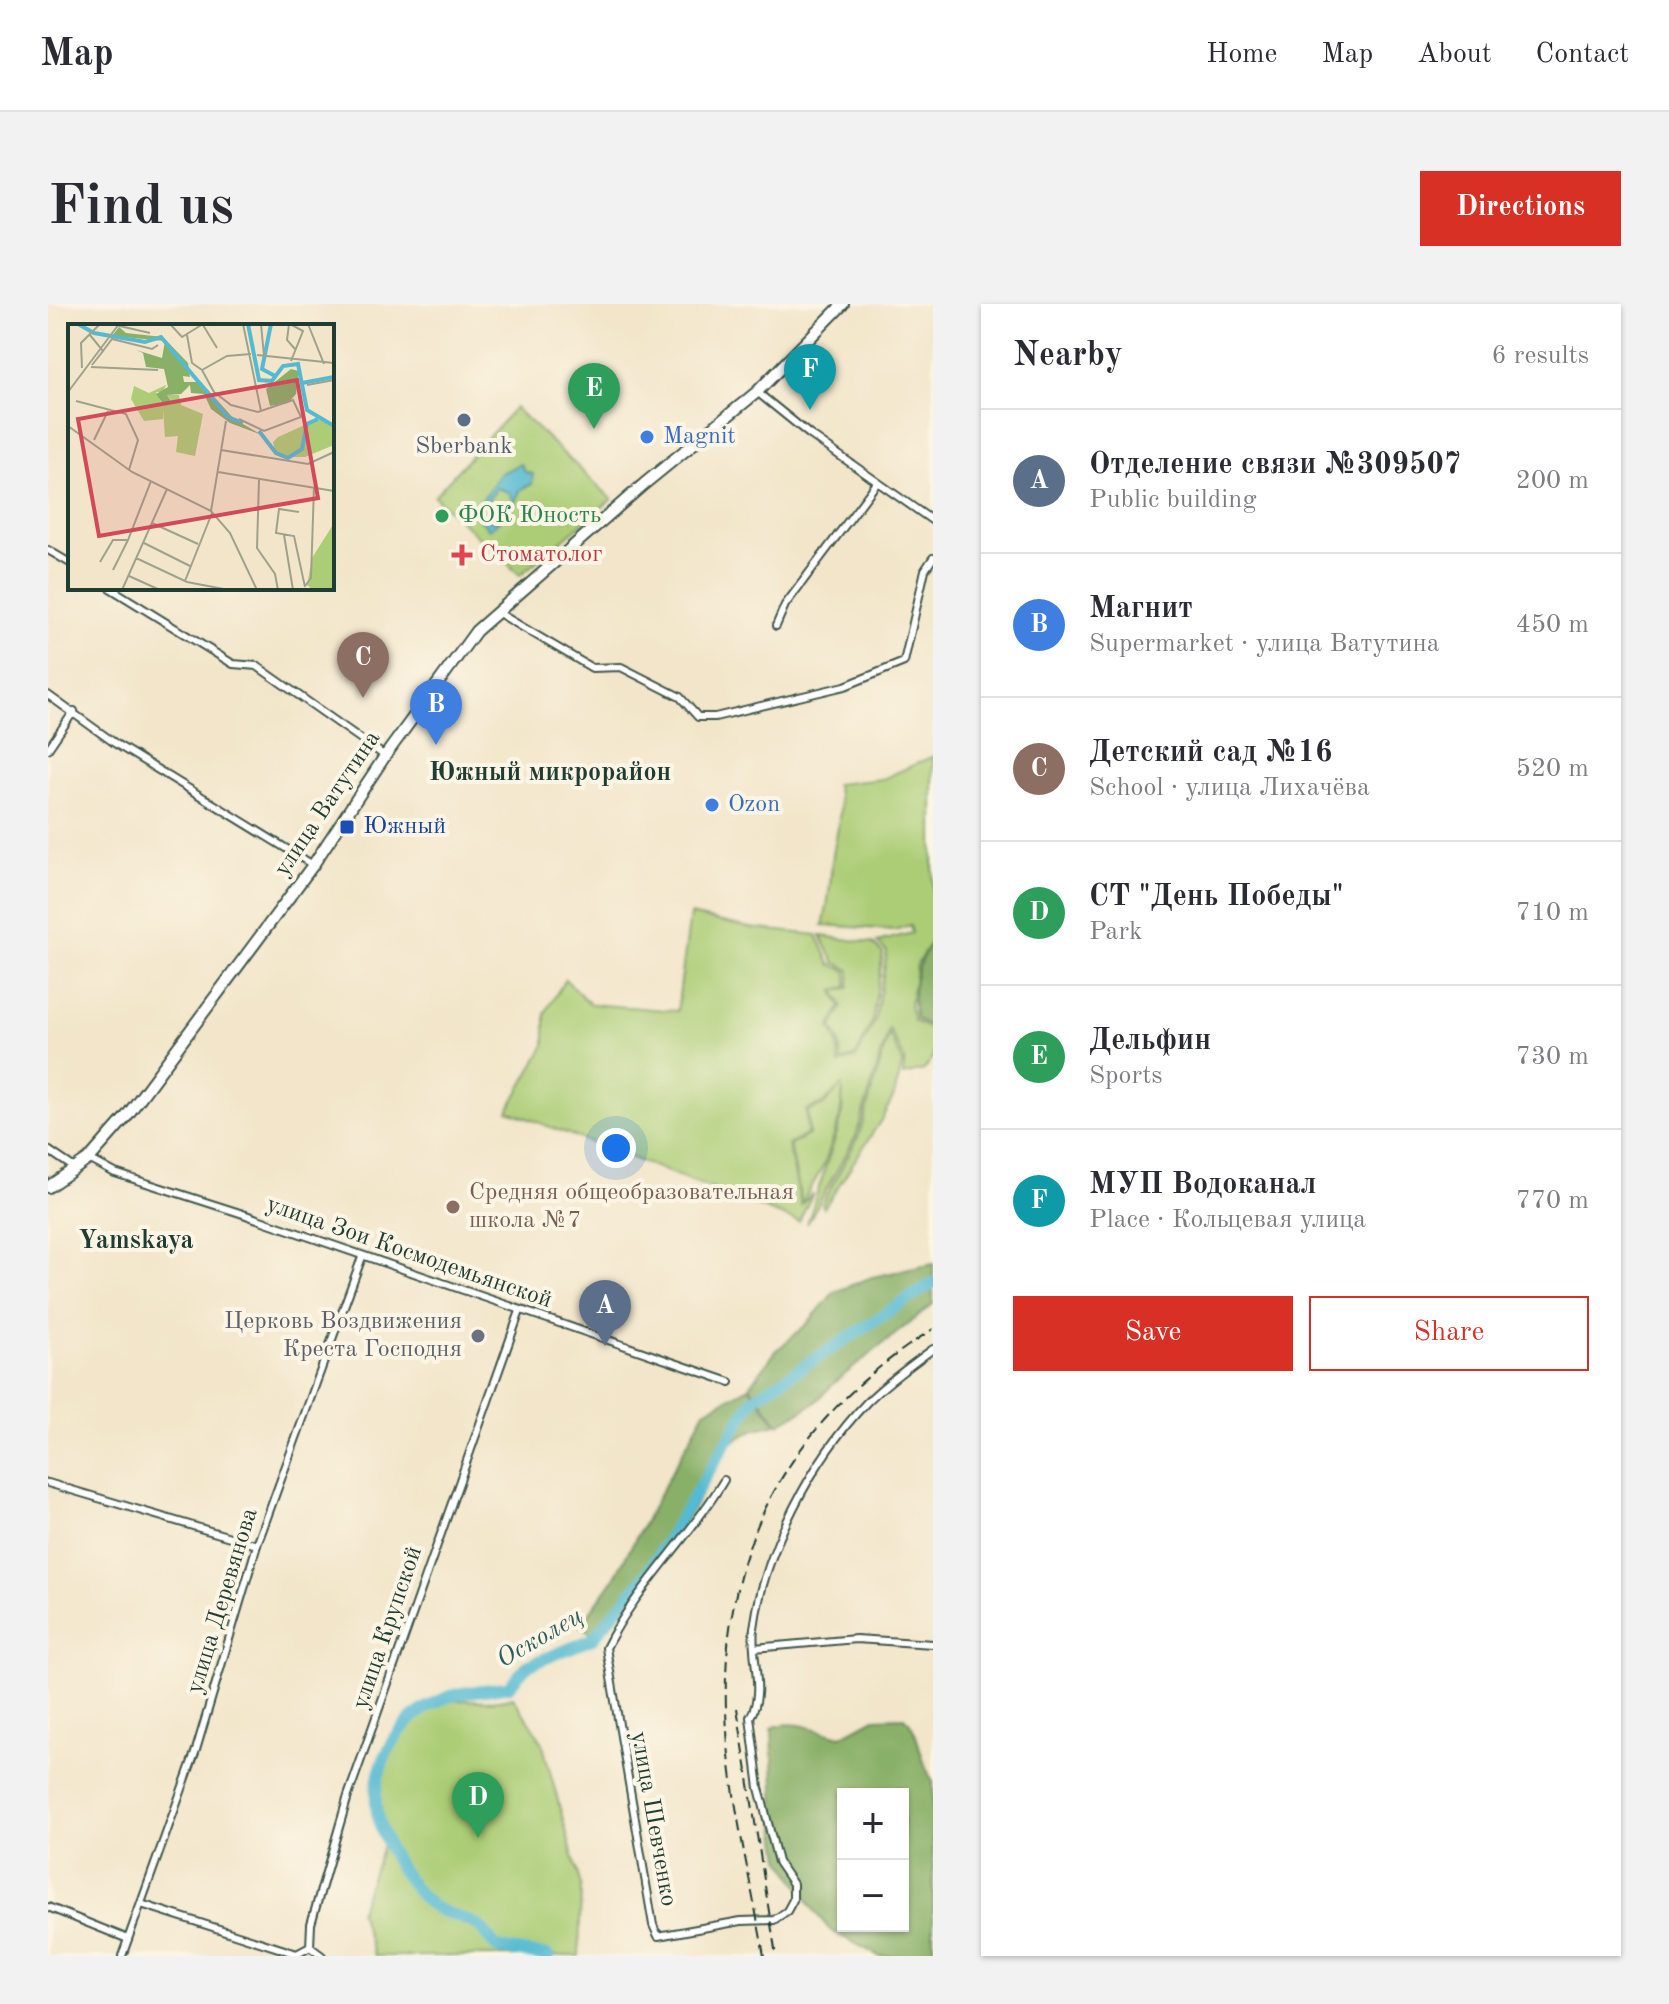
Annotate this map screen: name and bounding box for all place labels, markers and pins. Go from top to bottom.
pin: F [784,344,836,410]
pin: E [568,363,620,429]
marker: Sberbank [455,411,473,429]
place label: Magnit [663,425,736,449]
marker: Magnit [638,428,656,446]
place label: Sberbank [415,435,513,459]
place label: ФОК Юность [458,504,601,528]
marker: ФОК Юность [433,507,451,525]
place label: Стоматолог [480,543,603,567]
marker: Стоматолог [451,544,473,566]
pin: C [337,632,389,698]
pin: B [410,679,462,745]
place label: Ozon [728,793,780,817]
marker: Ozon [703,796,721,814]
place label: Южный [363,815,446,839]
marker: Южный [338,818,356,836]
place label: Средняя общеобразовательная школа №7 [469,1181,794,1233]
marker: Средняя общеобразовательная школа №7 [444,1198,462,1216]
pin: A [579,1280,631,1346]
place label: Церковь Воздвижения Креста Господня [224,1310,462,1362]
marker: Церковь Воздвижения Креста Господня [469,1327,487,1345]
pin: D [452,1772,504,1838]

